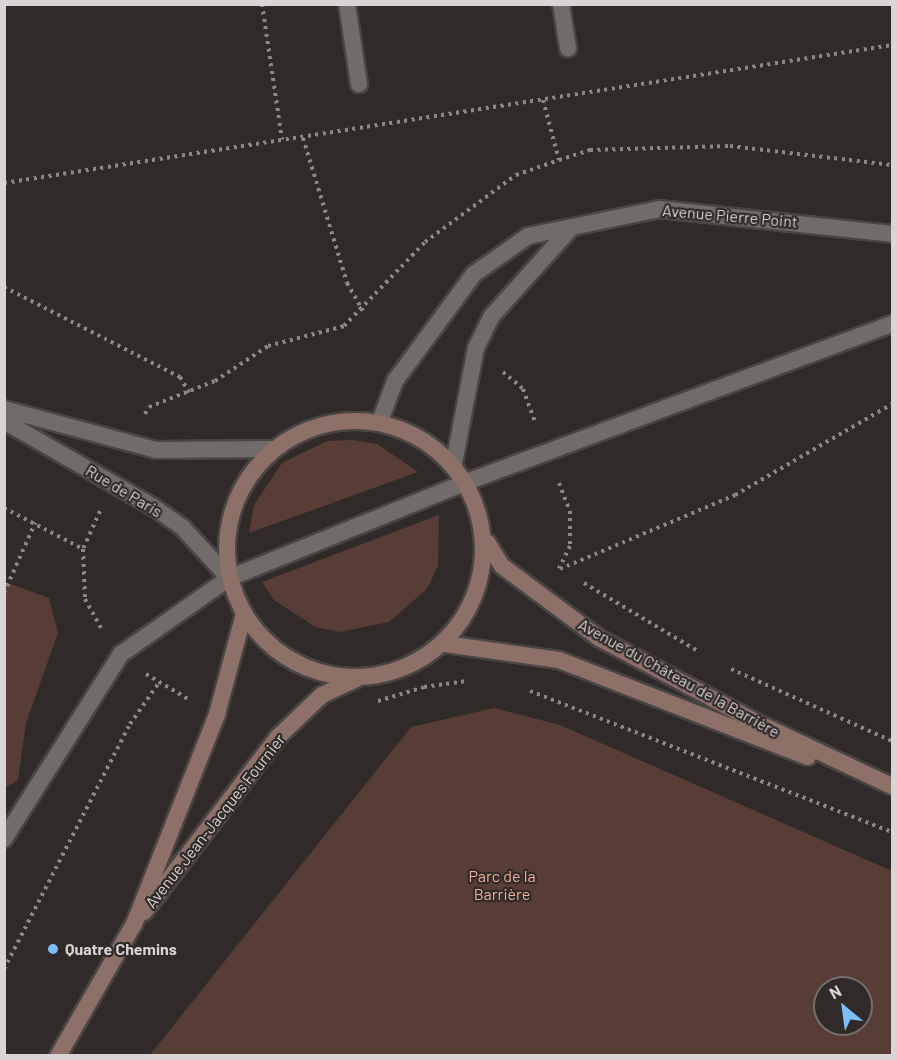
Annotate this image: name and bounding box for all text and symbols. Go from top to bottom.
street label: Avenue Pierre Point [661,201,799,231]
street label: Rue de Paris [82,461,166,521]
street label: Avenue du Château de la Barrière [575,615,783,741]
street label: Avenue Jean-Jacques Fournier [141,730,289,912]
park label: Parc de la Barrière [468,866,536,904]
place label: Quatre Chemins [65,939,177,959]
marker: Quatre Chemins [46,942,60,956]
north arrow [813,976,873,1036]
text: N [826,981,844,1002]

